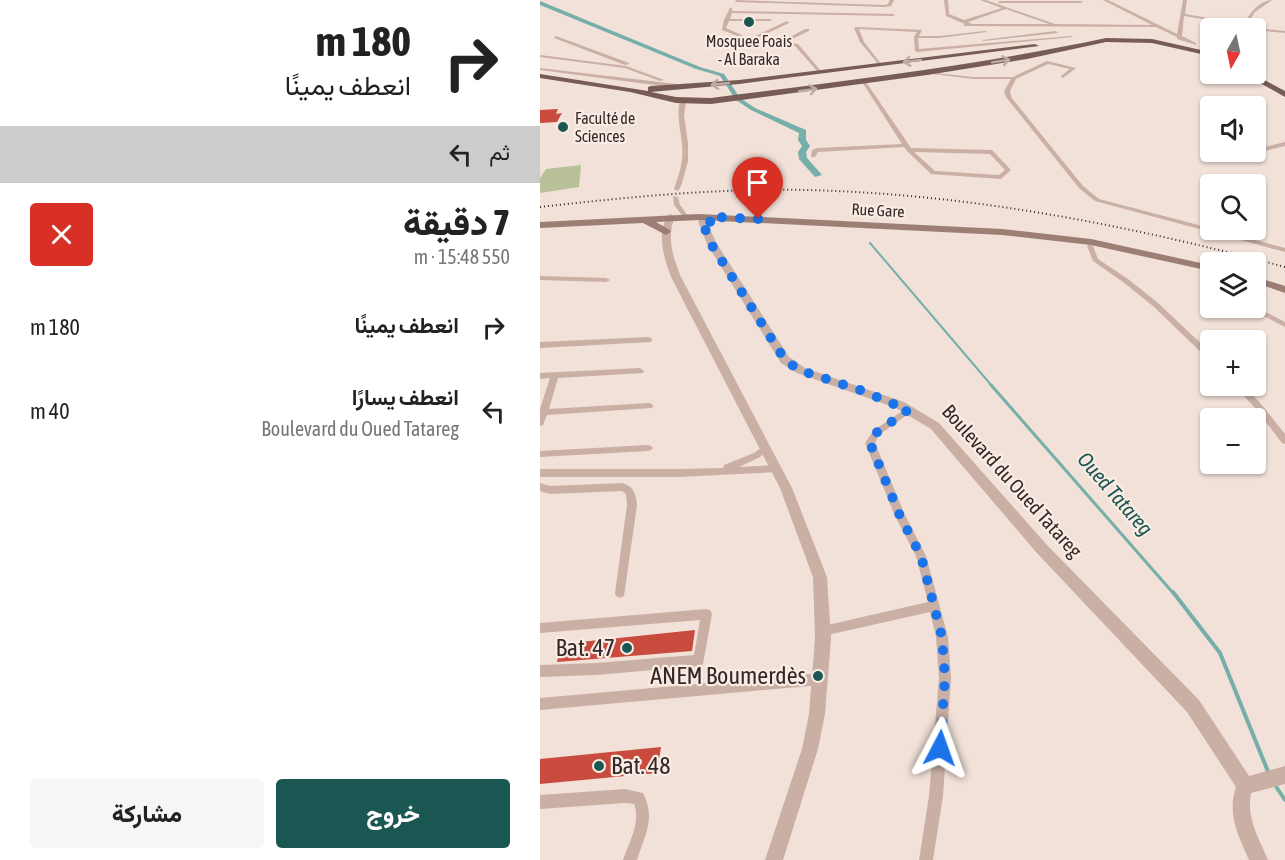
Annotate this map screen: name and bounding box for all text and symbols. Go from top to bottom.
marker: Mosquee Foais - Al Baraka [742,15,756,29]
text: 180 m [316,17,411,65]
north arrow [1200,18,1266,84]
map controls [1200,18,1266,474]
icon: right [432,24,510,102]
place label: Mosquee Foais - Al Baraka [706,32,792,68]
one-way arrow [903,55,923,66]
one-way arrow [991,55,1011,66]
text: انعطف يمينًا [285,70,411,101]
one-way arrow [710,79,730,90]
one-way arrow [798,84,818,95]
button: sound [1200,96,1266,162]
place label: Faculté de Sciences [575,109,635,145]
marker: Faculté de Sciences [556,120,570,134]
icon: left [444,138,477,171]
text: ثم [489,139,510,165]
pin [732,157,783,219]
icon: arrive [741,166,774,199]
button: search [1200,174,1266,240]
street label: Rue Gare [851,200,905,220]
text: 7 دقيقة [403,201,510,243]
button: close [30,203,93,266]
text: 550 m · 15:48 [414,245,510,268]
button: layers [1200,252,1266,318]
icon: right [477,311,510,344]
text: انعطف يمينًا [355,312,459,338]
text: 180 m [30,314,80,340]
button: + [1200,330,1266,396]
text: انعطف يسارًا [352,384,459,410]
icon: left [477,395,510,428]
text: 40 m [30,398,70,424]
street label: Boulevard du Oued Tatareg [938,399,1087,562]
button: − [1200,408,1266,474]
text: Boulevard du Oued Tatareg [261,417,459,440]
water label: Oued Tatareg [1073,447,1158,540]
place label: Bat. 47 [555,634,615,661]
marker: Bat. 47 [620,641,634,655]
place label: ANEM Boumerdès [650,662,806,689]
marker: ANEM Boumerdès [811,669,825,683]
position arrow [908,716,972,780]
place label: Bat. 48 [611,752,671,779]
marker: Bat. 48 [592,759,606,773]
button: مشاركة [30,779,264,848]
button: خروج [276,779,510,848]

